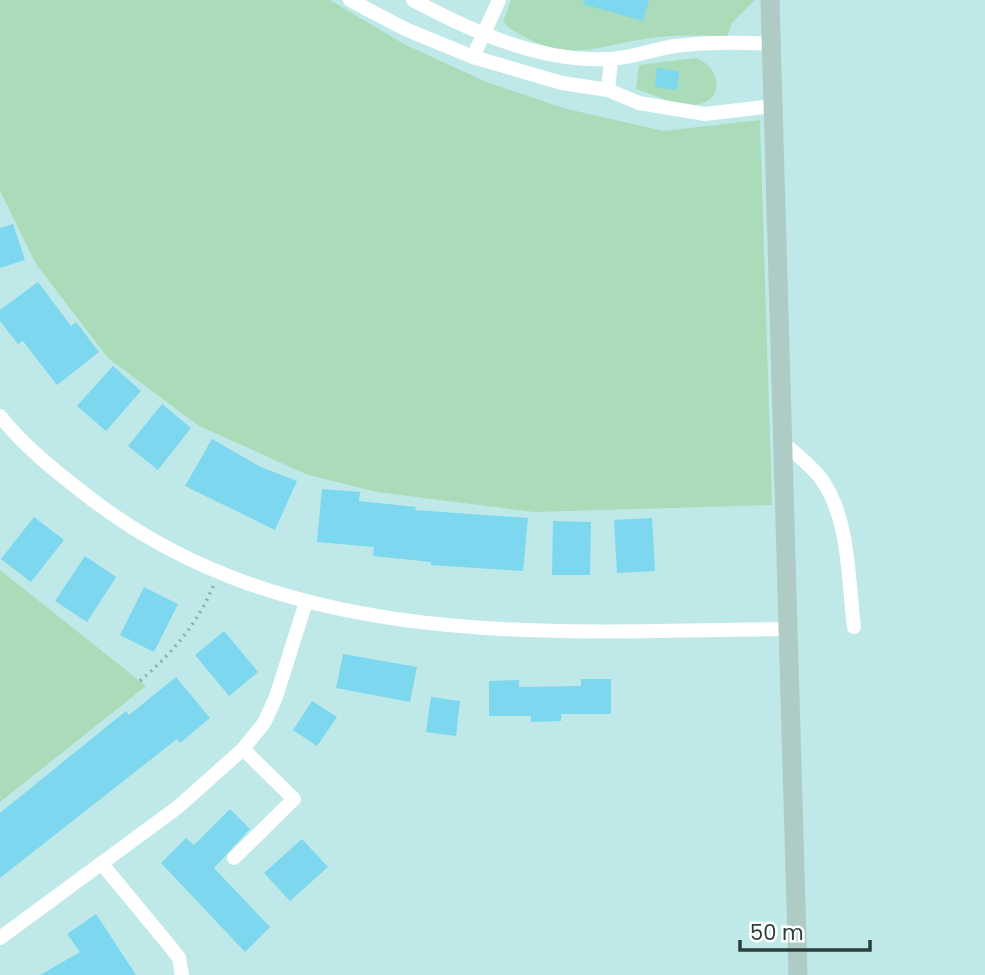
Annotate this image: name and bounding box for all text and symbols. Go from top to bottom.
scale bar [740,908,870,952]
text: 50 m [750,918,804,947]

